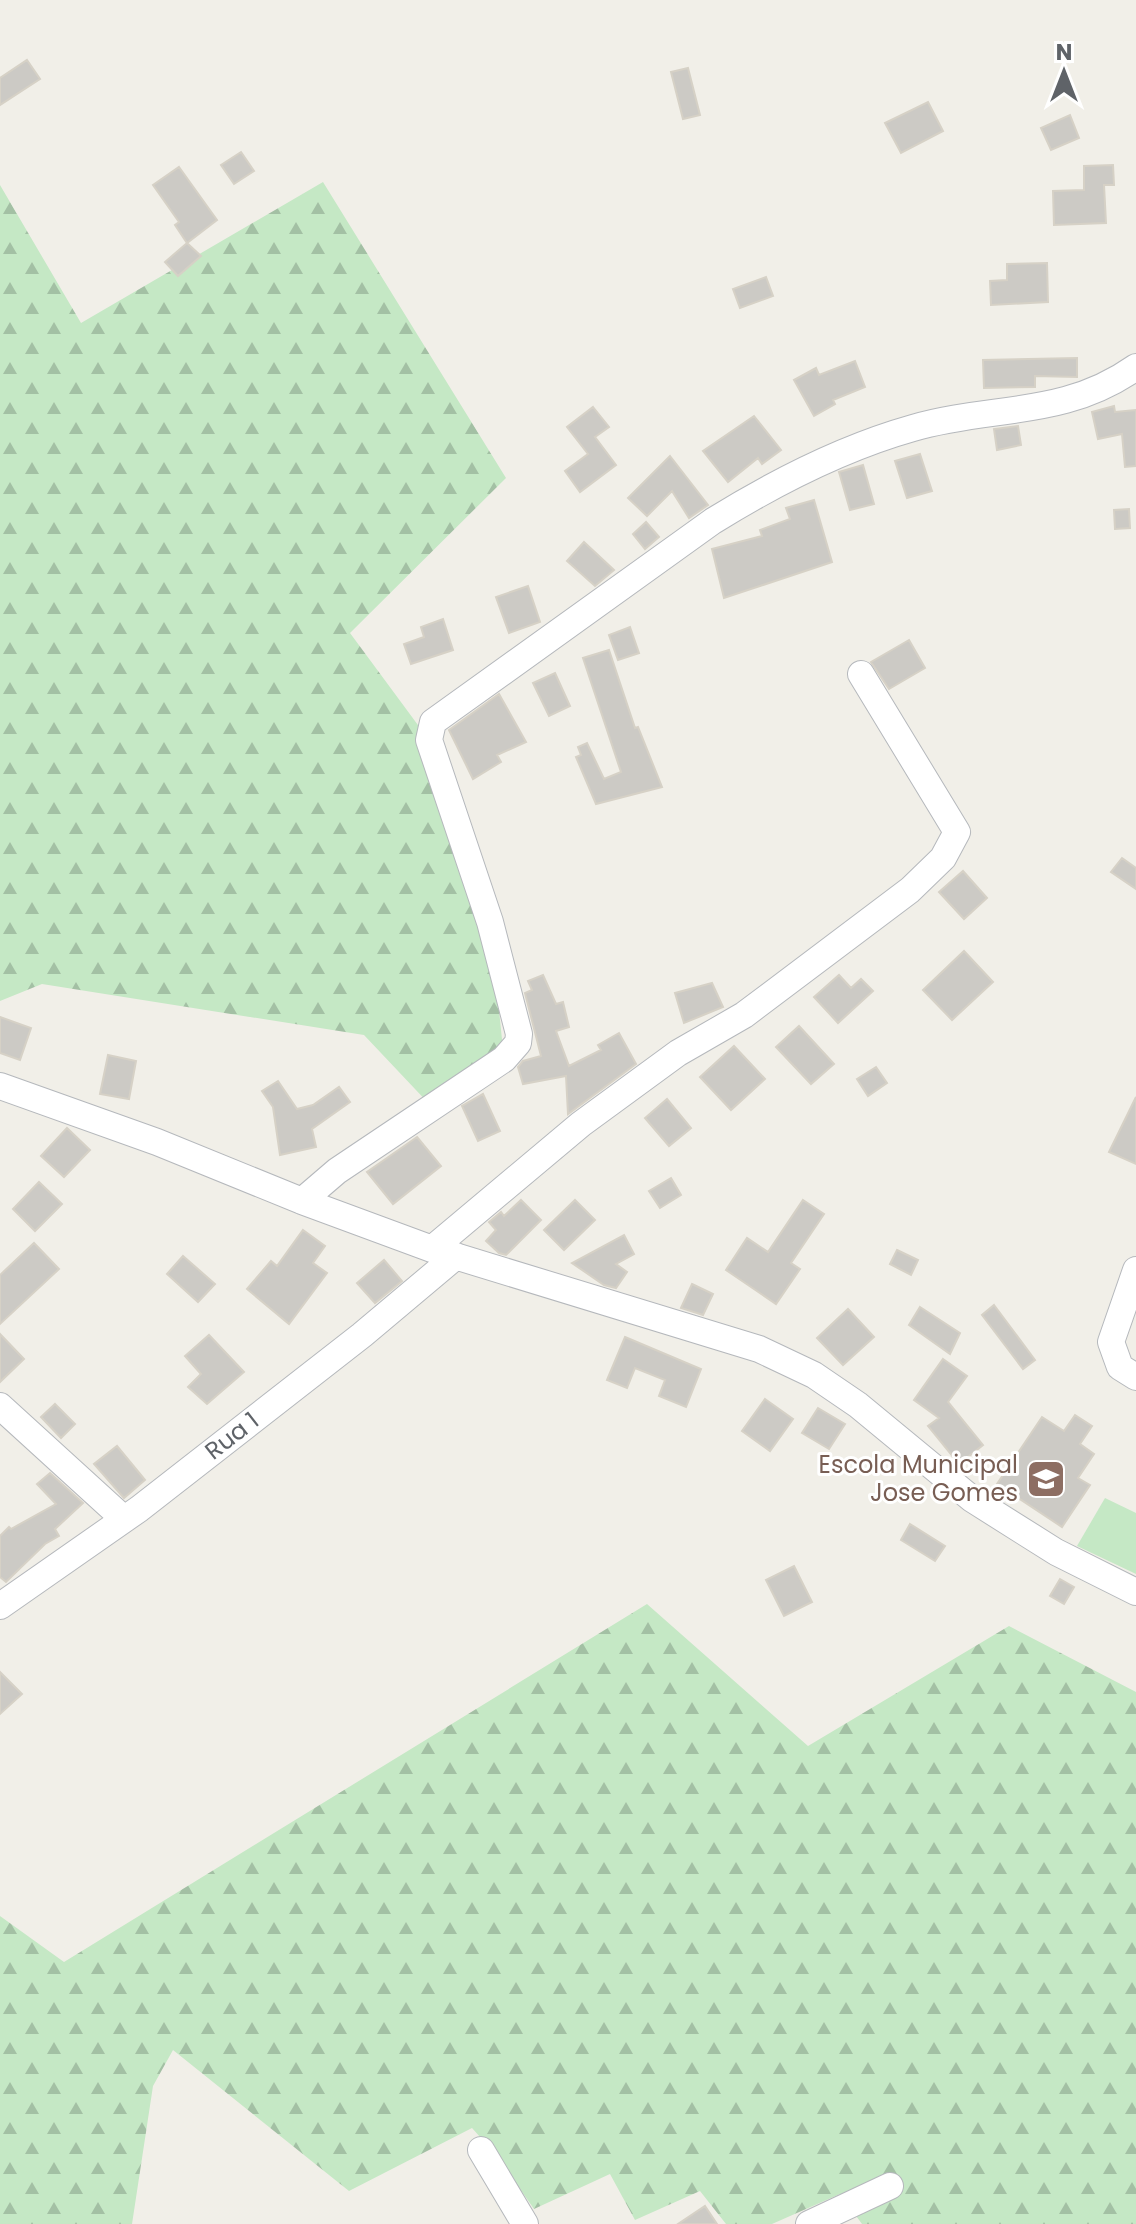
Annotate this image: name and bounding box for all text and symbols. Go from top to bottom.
north arrow [1024,32,1104,112]
text: N [1056,37,1072,68]
street label: Rua 1 [198,1404,266,1467]
place label: Escola Municipal Jose Gomes [819,1448,1018,1509]
school or university icon: Escola Municipal Jose Gomes [1025,1458,1067,1500]

